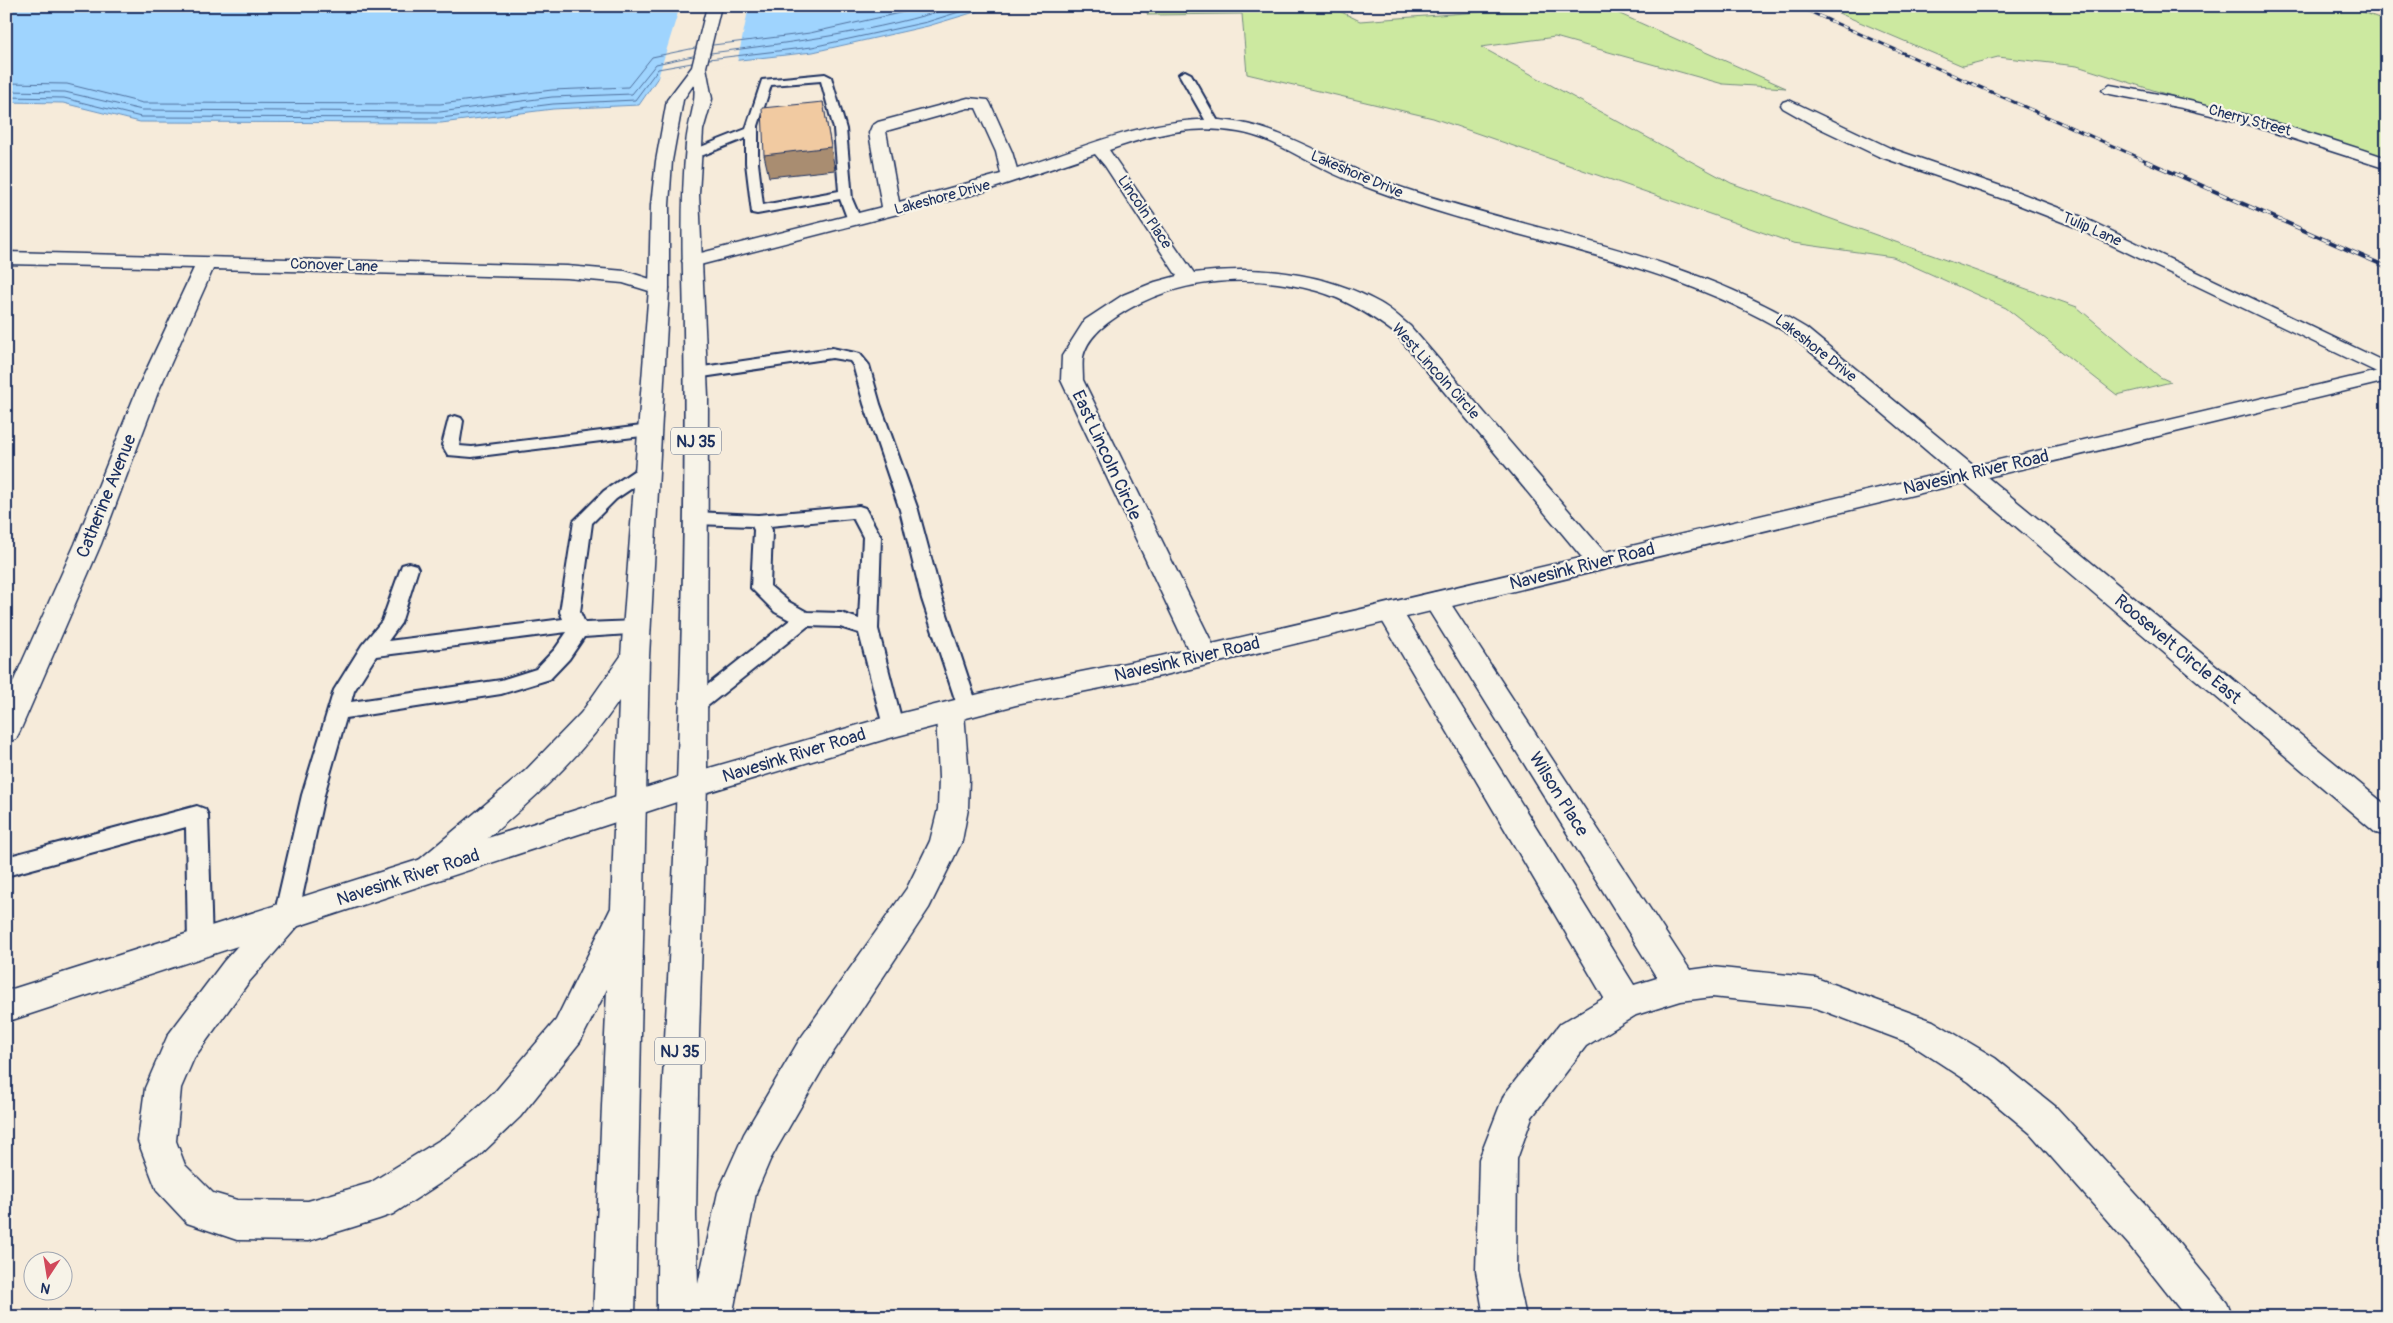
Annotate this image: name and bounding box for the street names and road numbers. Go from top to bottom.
street label: Cherry Street [2206,100,2294,141]
street label: Lakeshore Drive [1308,146,1406,203]
street label: Lincoln Place [1113,172,1176,253]
street label: Lakeshore Drive [892,175,993,219]
street label: Tulip Lane [2059,208,2125,251]
street label: Conover Lane [290,254,379,277]
street label: Lakeshore Drive [1771,311,1861,387]
street label: West Lincoln Circle [1388,319,1484,424]
street label: East Lincoln Circle [1066,387,1147,524]
road number: NJ 35 [671,428,721,454]
street label: Catherine Avenue [71,431,142,561]
street label: Navesink River Road [1901,445,2051,500]
street label: Navesink River Road [1507,537,1657,596]
street label: Roosevelt Circle East [2109,589,2247,710]
street label: Navesink River Road [1112,632,1262,687]
street label: Navesink River Road [720,723,869,788]
street label: Wilson Place [1524,748,1594,841]
street label: Navesink River Road [334,844,483,911]
road number: NJ 35 [655,1038,705,1064]

